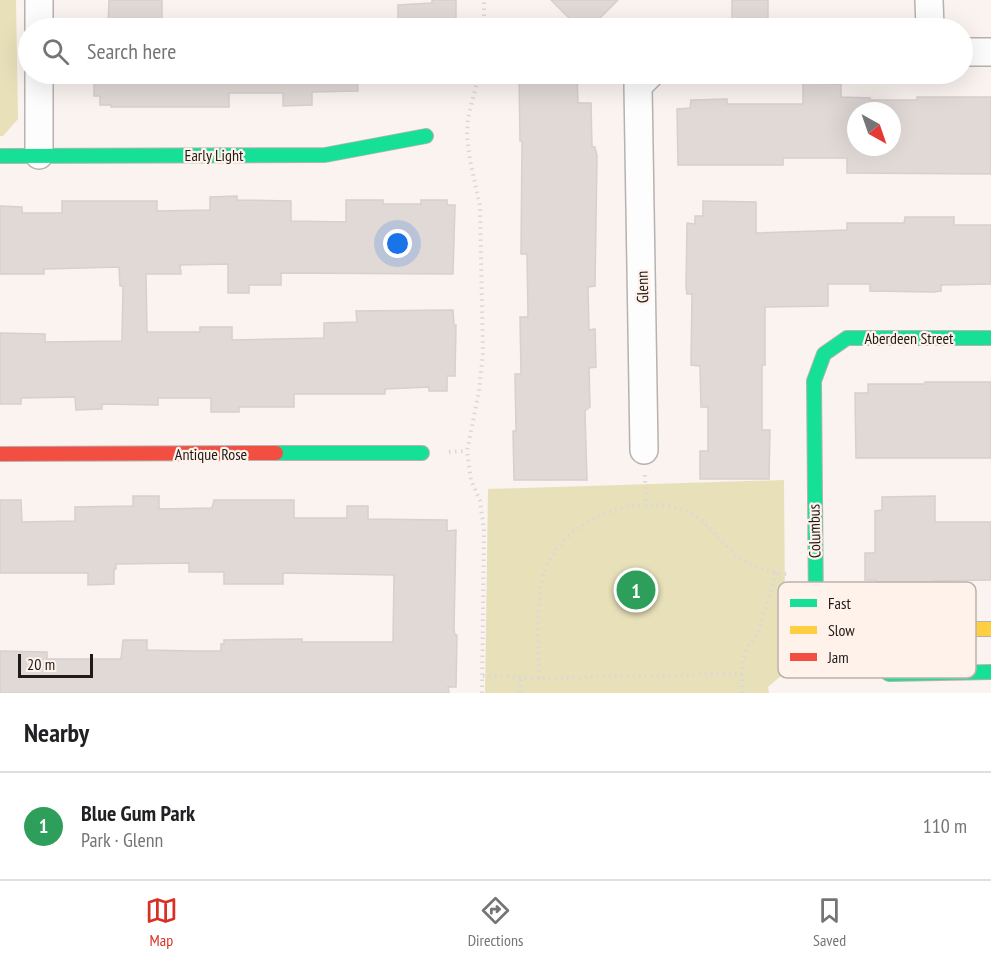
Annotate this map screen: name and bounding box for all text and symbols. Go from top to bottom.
search box [18,18,973,84]
icon: search [39,35,72,68]
text: Search here [87,37,176,65]
north arrow [847,102,901,156]
street label: Early Light [185,145,244,165]
your location [383,229,412,258]
street label: Glenn [632,271,652,303]
street label: Aberdeen Street [864,328,954,348]
street label: Antique Rose [175,444,247,464]
street label: Columbus [804,504,824,558]
pin: 1 [616,568,656,612]
legend [778,582,976,678]
text: Fast [828,593,851,613]
text: Slow [828,620,855,640]
text: Jam [827,647,849,667]
scale bar [18,651,93,678]
text: 20 m [27,654,55,674]
text: Nearby [24,716,89,749]
text: Blue Gum Park [81,799,195,827]
text: 1 [39,813,48,839]
text: 110 m [923,813,967,839]
text: Park · Glenn [81,827,163,853]
tab: Map [145,894,178,950]
tab: Directions [468,894,523,950]
tab: Saved [813,894,846,950]

